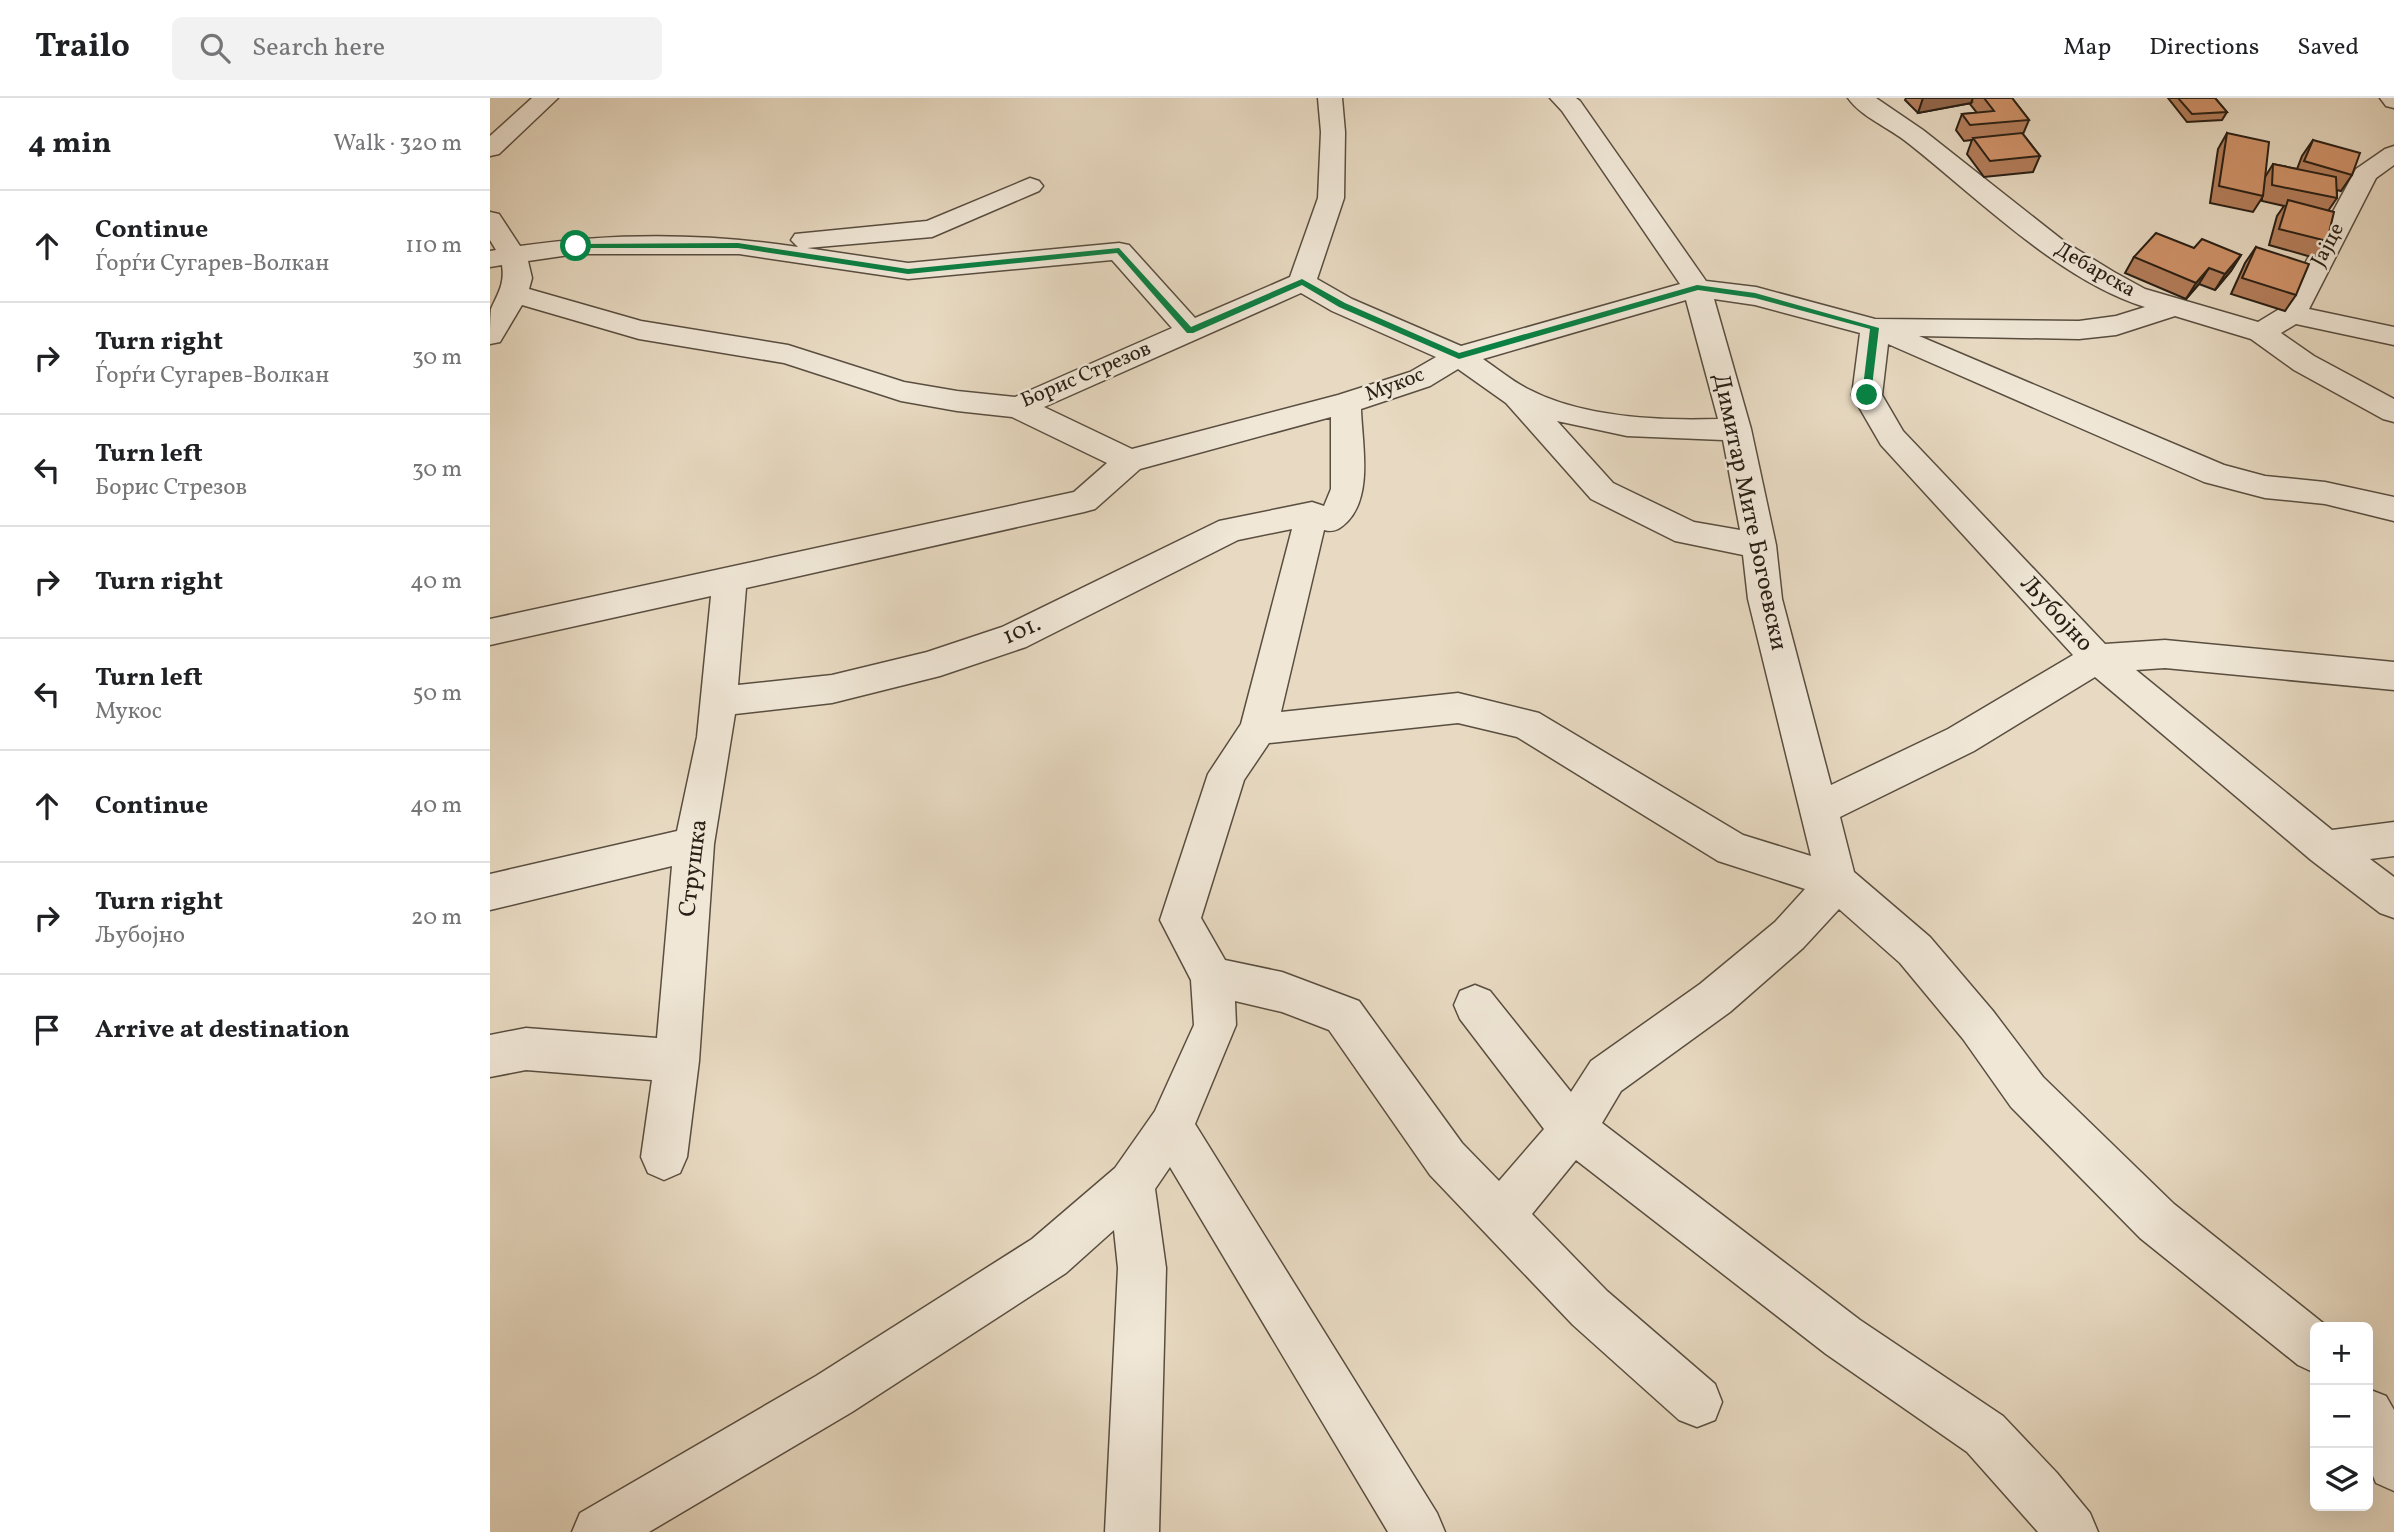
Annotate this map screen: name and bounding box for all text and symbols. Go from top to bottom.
search box [172,17,662,80]
text: Trailo [35,25,130,71]
icon: search [196,29,234,67]
text: Search here [252,30,385,66]
text: Map [2063,31,2111,65]
text: Directions [2149,31,2259,65]
text: Saved [2297,31,2359,65]
text: 4 min [28,123,112,165]
text: Walk · 320 m [333,128,462,160]
text: Continue [95,212,208,248]
street label: Јајце [2304,218,2352,272]
icon: ahead [28,227,66,265]
text: 110 m [405,230,462,262]
route start [560,230,591,261]
street label: Дебарска [2049,235,2141,305]
text: Ѓорѓи Сугарев-Волкан [95,248,329,280]
text: Turn right [95,324,223,360]
street label: Борис Стрезов [1016,335,1156,415]
icon: right [28,339,66,377]
text: 30 m [412,342,462,374]
text: Ѓорѓи Сугарев-Волкан [95,360,329,392]
street label: Мукос [1361,360,1429,410]
street label: Димитар Мите Богоевски [1703,371,1795,653]
route end [1851,379,1882,410]
text: Turn left [95,436,203,472]
icon: left [28,451,66,489]
text: 30 m [412,454,462,486]
text: Борис Стрезов [95,472,247,504]
icon: right [28,563,66,601]
text: Turn right [95,564,223,600]
text: 40 m [410,566,462,598]
street label: Љубојно [2012,568,2100,660]
street label: 101. [997,608,1047,654]
text: Turn left [95,660,203,696]
icon: left [28,675,66,713]
text: 50 m [413,678,462,710]
text: Мукос [95,696,162,728]
icon: ahead [28,787,66,825]
text: Continue [95,788,208,824]
text: 40 m [410,790,462,822]
street label: Струшка [671,817,717,919]
text: Turn right [95,884,223,920]
icon: right [28,899,66,937]
text: 20 m [411,902,462,934]
text: Љубојно [95,920,185,952]
icon: arrive [28,1011,66,1049]
text: Arrive at destination [95,1012,350,1048]
map controls [2310,1322,2373,1511]
button: + [2310,1322,2373,1385]
button: − [2310,1385,2373,1448]
button: layers [2310,1448,2373,1511]

